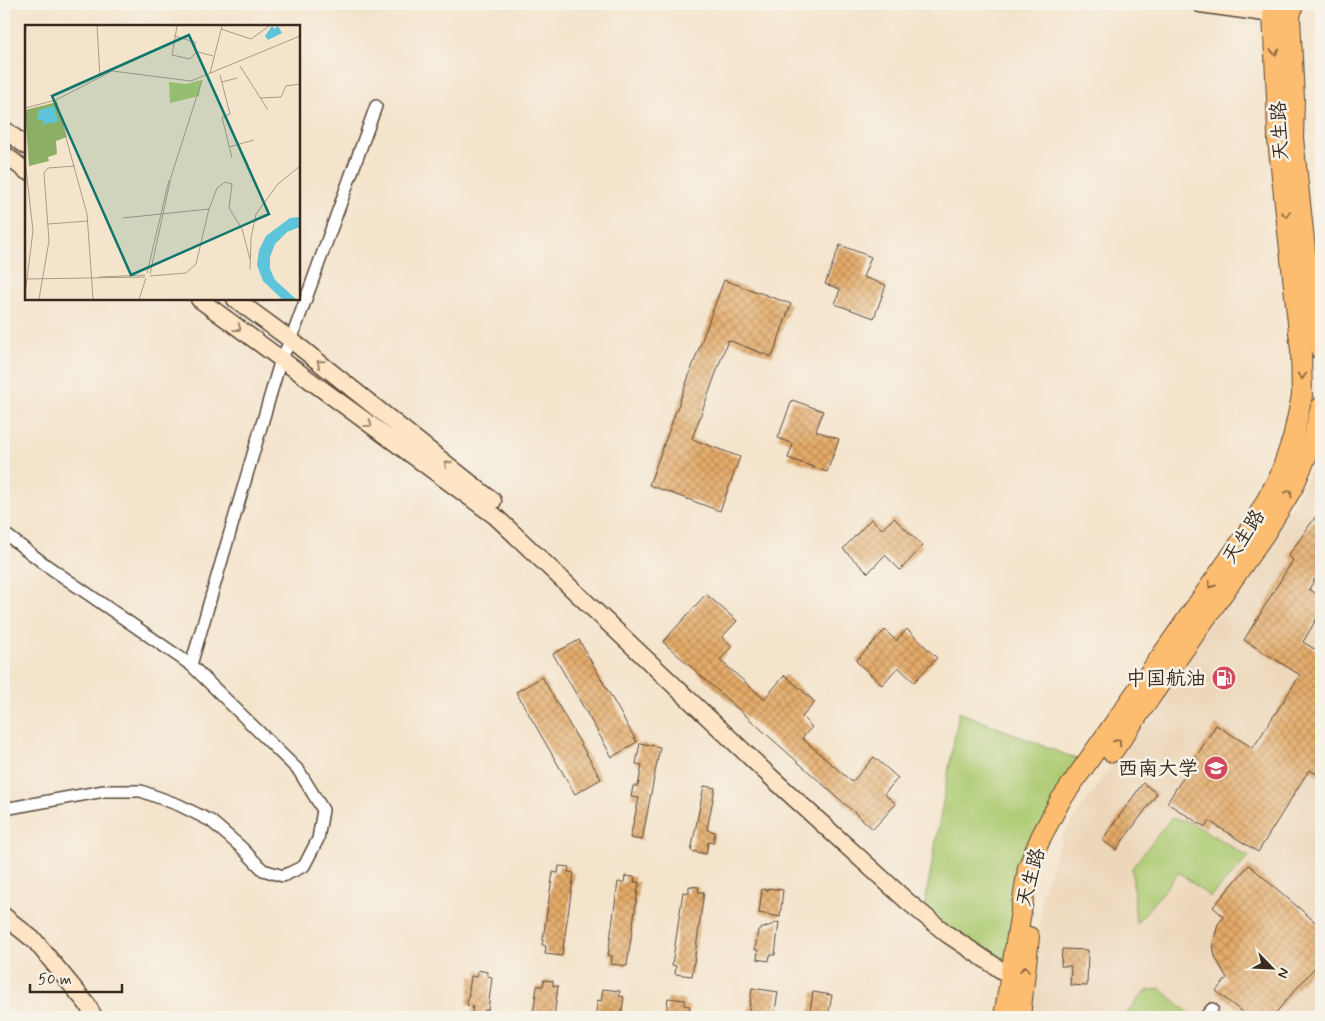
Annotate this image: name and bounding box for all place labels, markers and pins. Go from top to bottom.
fuel station icon: 中国航油 [1211,665,1237,691]
place label: 中国航油 [1126,666,1206,693]
school or university icon: 西南大学 [1203,755,1229,781]
place label: 西南大学 [1118,756,1198,783]

